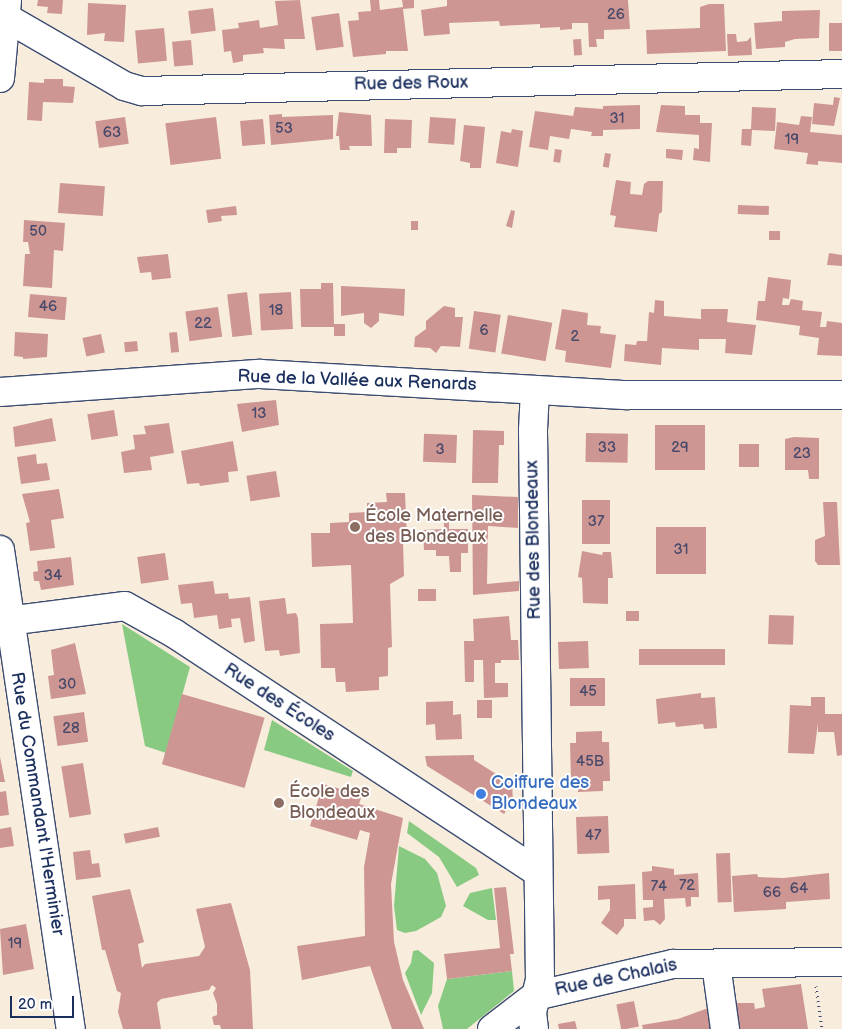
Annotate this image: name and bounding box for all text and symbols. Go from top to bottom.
house number: 26 [607,6,625,24]
street label: Rue des Roux [354,72,468,96]
house number: 31 [609,110,625,128]
house number: 53 [275,120,293,138]
house number: 63 [103,124,121,142]
house number: 19 [785,131,799,149]
house number: 50 [29,223,47,241]
house number: 46 [39,298,57,316]
house number: 18 [269,302,283,320]
house number: 22 [194,315,212,333]
house number: 6 [479,322,489,340]
house number: 2 [571,328,579,346]
street label: Rue de la Vallée aux Renards [237,366,477,396]
house number: 13 [251,405,267,423]
house number: 33 [598,439,616,457]
house number: 29 [671,439,689,457]
house number: 3 [435,441,445,459]
house number: 23 [793,445,811,463]
street label: Rue des Blondeaux [522,460,546,620]
place label: École Maternelle des Blondeaux [365,506,503,548]
house number: 37 [588,513,604,531]
marker: École Maternelle des Blondeaux [349,521,361,533]
house number: 31 [673,541,689,559]
house number: 34 [44,567,62,585]
street label: Rue des Écoles [220,659,338,747]
street label: Rue du Commandant l'Herminier [5,671,69,937]
house number: 30 [58,676,76,694]
house number: 45 [579,683,597,701]
house number: 28 [62,720,80,738]
house number: 45B [576,753,604,771]
place label: Coiffure des Blondeaux [491,773,589,816]
place label: École des Blondeaux [289,782,375,824]
marker: Coiffure des Blondeaux [475,788,487,800]
marker: École des Blondeaux [273,797,285,809]
house number: 47 [585,827,601,845]
house number: 72 [679,877,695,895]
house number: 74 [651,878,667,896]
house number: 64 [790,880,808,898]
house number: 66 [763,884,781,902]
house number: 19 [8,935,22,953]
street label: Rue de Chalais [553,955,679,1001]
scale bar [12,986,76,1018]
text: 20 m [18,995,52,1014]

